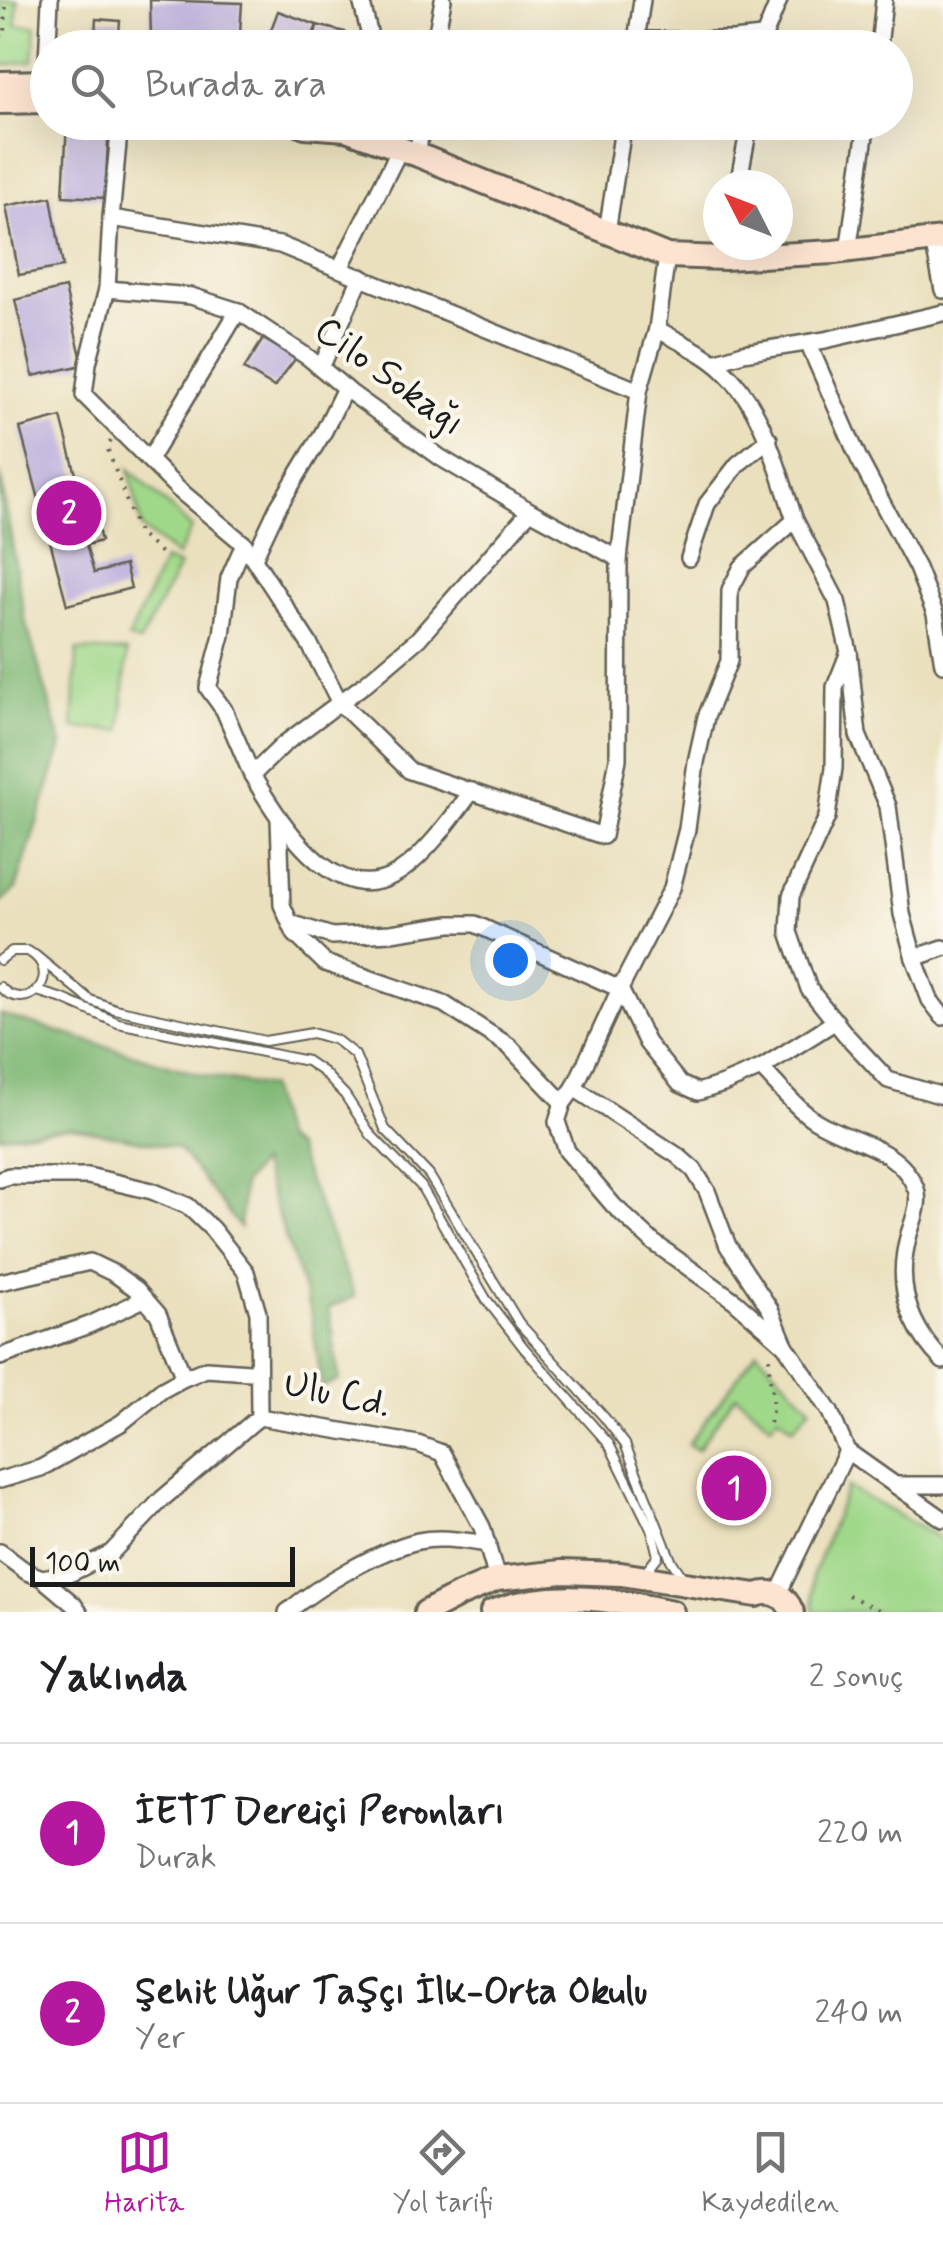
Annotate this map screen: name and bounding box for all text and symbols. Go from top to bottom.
search box [30,30,913,140]
icon: search [65,58,120,113]
text: Burada ara [145,61,327,110]
north arrow [703,170,793,260]
street label: Cilo Sokağı [304,306,474,448]
pin: 2 [36,476,102,550]
your location [485,935,536,986]
street label: Ulu Cd. [279,1360,395,1430]
pin: 1 [702,1450,766,1526]
scale bar [30,1542,295,1586]
text: 100 m [45,1546,120,1583]
text: Yakında [40,1650,188,1705]
text: 2 sonuç [809,1656,903,1698]
text: İETT Dereiçi Peronları [135,1788,505,1837]
text: 1 [65,1812,80,1854]
text: 220 m [817,1812,903,1854]
text: Durak [135,1837,216,1879]
text: Şehit Uğur Taşçı İlk-Orta Okulu [135,1968,648,2017]
text: 2 [65,1992,80,2034]
text: 240 m [815,1992,903,2034]
text: Yer [135,2017,185,2059]
tab: Harita [104,2125,184,2222]
tab: Yol tarifi [393,2125,493,2222]
tab: Kaydedilen [701,2125,839,2222]

